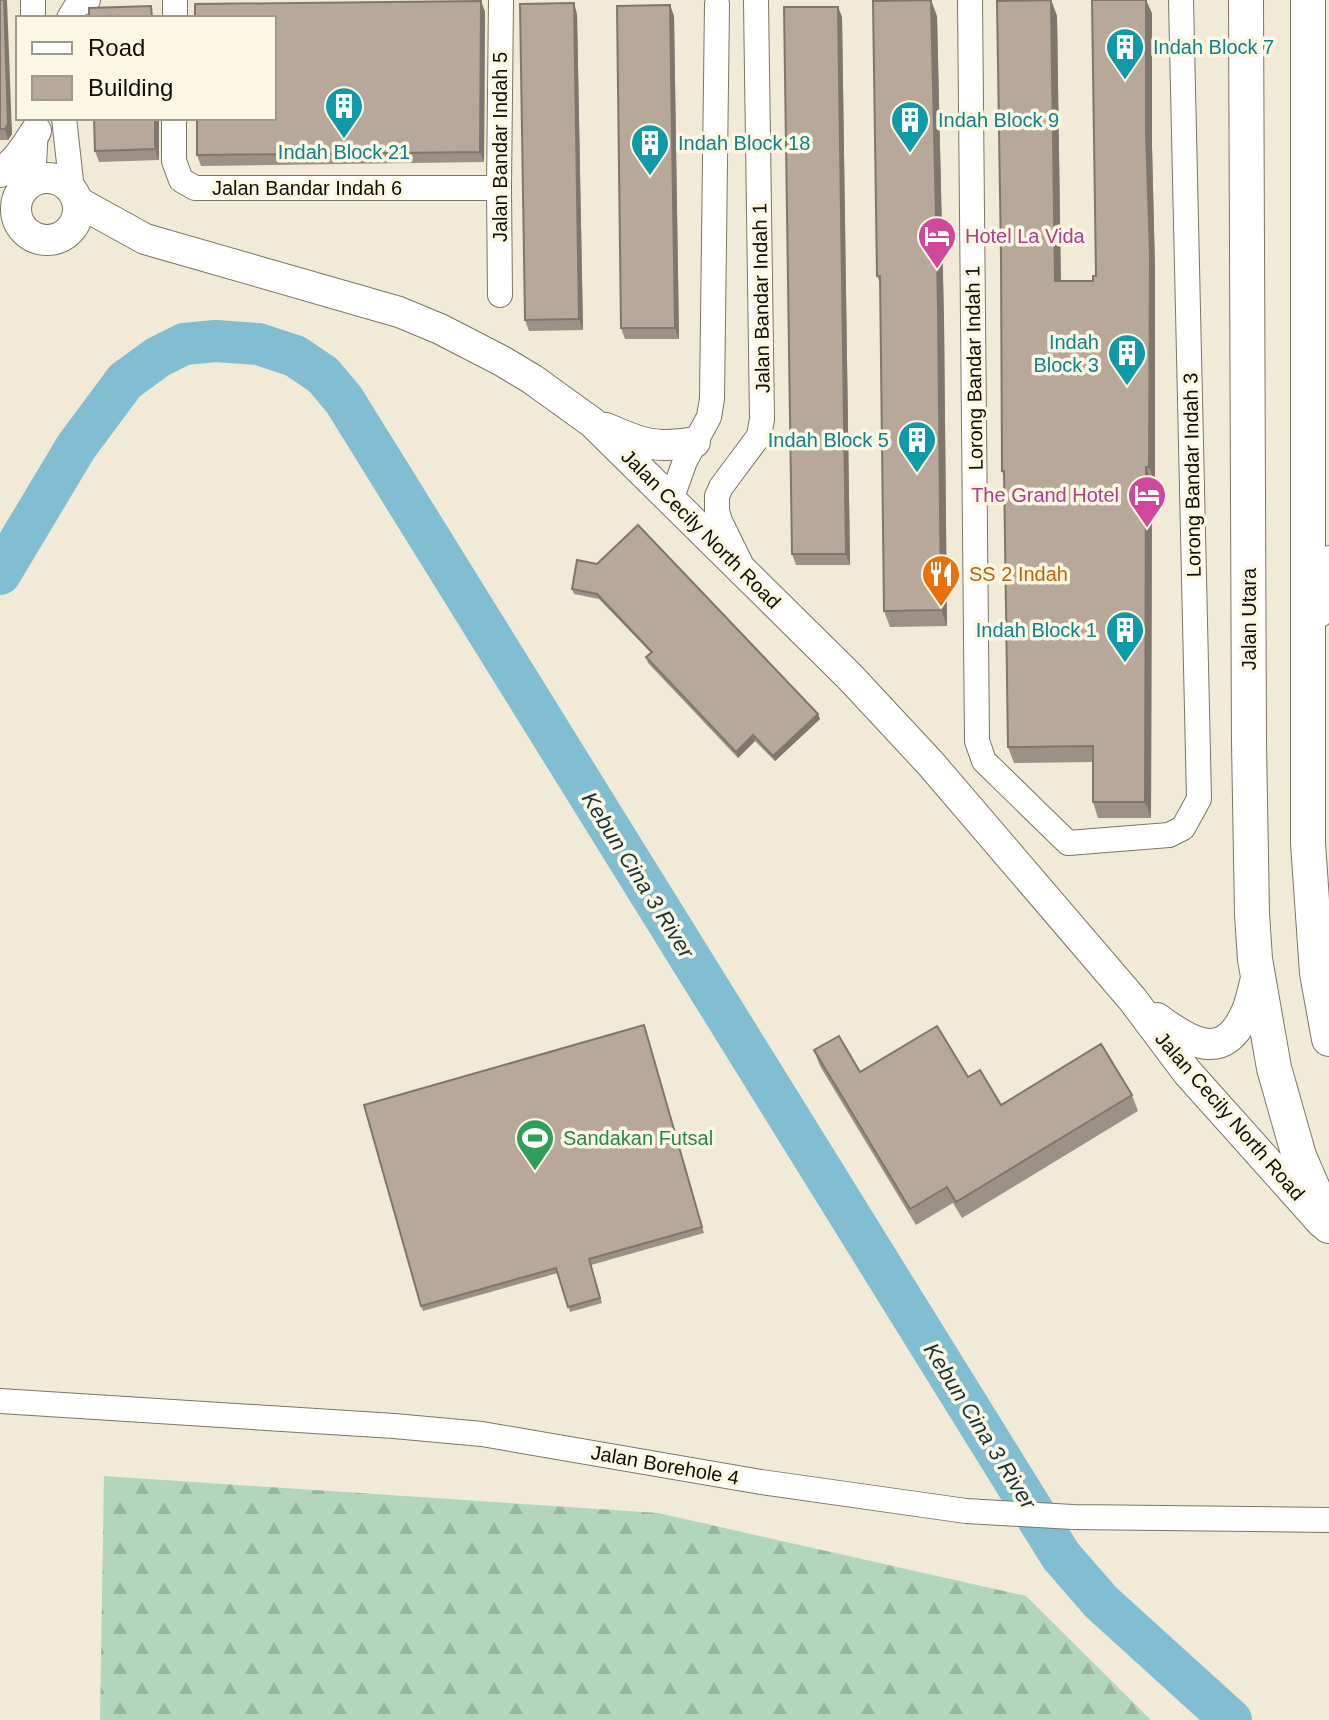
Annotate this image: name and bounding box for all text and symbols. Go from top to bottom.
legend [16,16,276,120]
building icon: Indah Block 7 [1104,26,1146,81]
text: Road [88,34,145,61]
place label: Indah Block 7 [1153,36,1274,58]
street label: Jalan Bandar Indah 5 [489,52,511,242]
text: Building [88,74,173,101]
building icon: Indah Block 21 [323,85,365,140]
building icon: Indah Block 9 [889,99,931,154]
place label: Indah Block 9 [938,109,1059,131]
building icon: Indah Block 18 [629,122,671,177]
place label: Indah Block 18 [678,132,810,154]
place label: Indah Block 21 [278,141,410,163]
street label: Jalan Bandar Indah 6 [212,177,402,199]
street label: Jalan Bandar Indah 1 [748,203,774,393]
hotel icon: Hotel La Vida [916,215,958,270]
place label: Hotel La Vida [965,225,1086,247]
street label: Lorong Bandar Indah 1 [961,266,987,470]
place label: Indah Block 3 [1033,331,1099,376]
building icon: Indah Block 3 [1106,332,1148,387]
street label: Lorong Bandar Indah 3 [1179,373,1205,577]
building icon: Indah Block 5 [896,419,938,474]
place label: Indah Block 5 [768,429,889,451]
street label: Jalan Cecily North Road [617,445,785,613]
hotel icon: The Grand Hotel [1126,474,1168,529]
place label: The Grand Hotel [971,484,1119,506]
restaurant icon: SS 2 Indah [920,553,962,608]
place label: SS 2 Indah [969,563,1068,585]
street label: Jalan Utara [1238,567,1260,670]
building icon: Indah Block 1 [1104,609,1146,664]
place label: Indah Block 1 [976,619,1097,641]
water label: Kebun Cina 3 River [577,787,700,964]
street label: Jalan Cecily North Road [1151,1027,1309,1205]
sports icon: Sandakan Futsal [514,1117,556,1172]
place label: Sandakan Futsal [563,1127,713,1149]
water label: Kebun Cina 3 River [919,1338,1042,1515]
street label: Jalan Borehole 4 [589,1441,741,1489]

